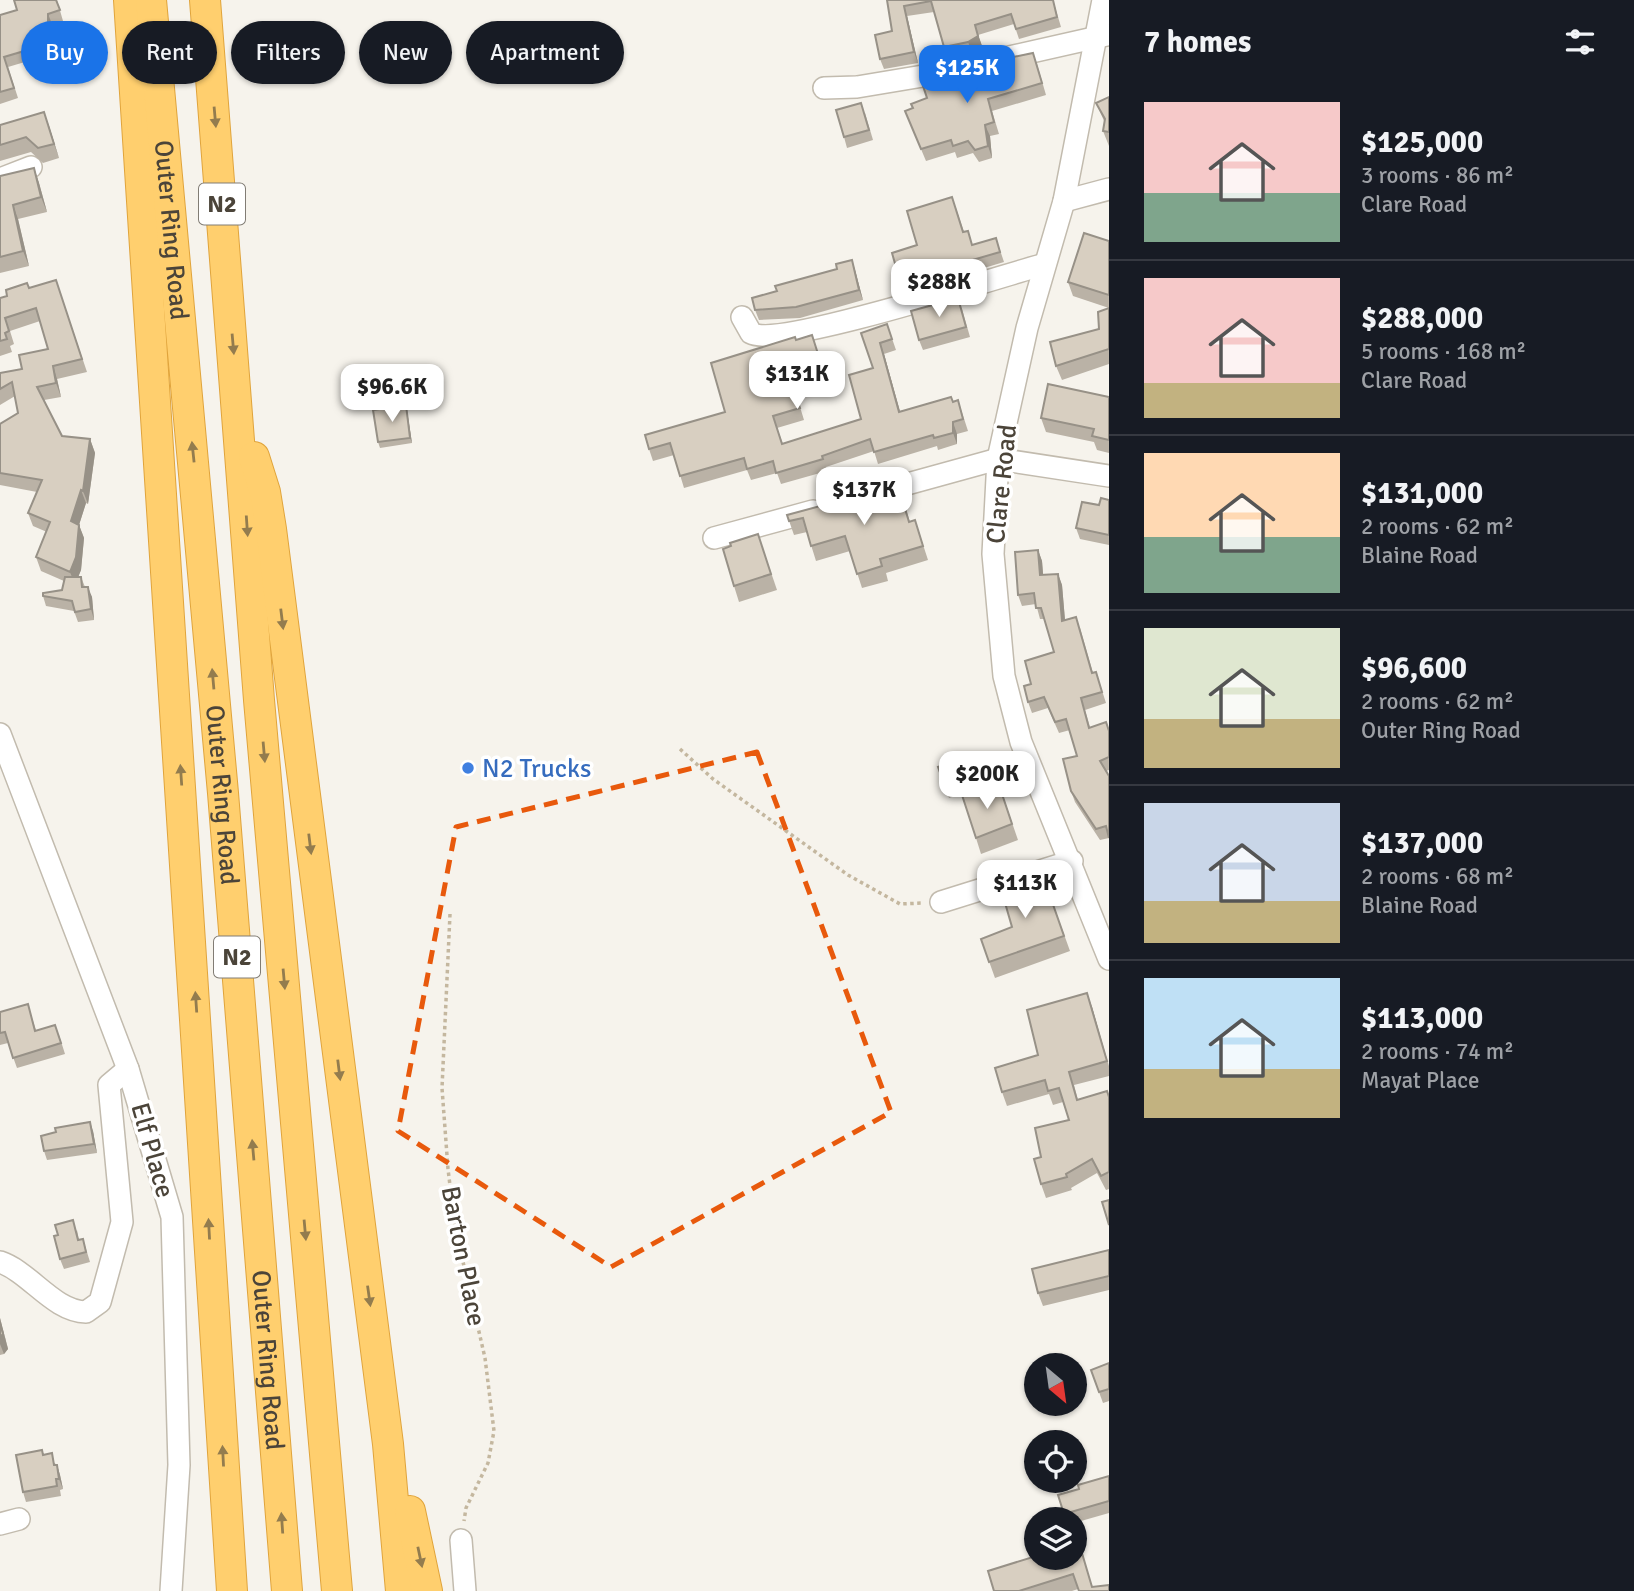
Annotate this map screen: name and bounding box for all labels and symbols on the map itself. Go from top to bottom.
pin: $125K [918,46,1016,105]
one-way arrow [210,106,221,128]
street label: Outer Ring Road [147,139,195,321]
road number: N2 [199,184,245,224]
pin: $288K [890,260,988,319]
one-way arrow [228,333,239,355]
pin: $131K [748,352,846,411]
pin: $96.6K [335,364,449,424]
street label: Clare Road [980,423,1024,545]
one-way arrow [188,441,199,463]
pin: $137K [815,468,913,527]
one-way arrow [242,515,253,537]
one-way arrow [276,608,287,630]
one-way arrow [207,668,218,690]
street label: Outer Ring Road [198,703,245,886]
one-way arrow [259,742,270,764]
pin: $200K [938,752,1036,811]
place label: N2 Trucks [482,753,591,785]
marker: N2 Trucks [460,760,476,776]
one-way arrow [175,764,186,786]
one-way arrow [305,833,316,855]
pin: $113K [976,860,1074,920]
road number: N2 [214,937,260,978]
one-way arrow [279,968,290,990]
one-way arrow [190,991,201,1013]
one-way arrow [333,1059,344,1081]
street label: Elf Place [123,1099,181,1201]
one-way arrow [248,1138,259,1160]
street label: Barton Place [434,1183,492,1329]
one-way arrow [203,1218,214,1240]
one-way arrow [300,1219,311,1241]
street label: Outer Ring Road [244,1269,291,1451]
one-way arrow [363,1285,374,1307]
north arrow [1024,1353,1087,1416]
one-way arrow [218,1445,229,1467]
one-way arrow [276,1512,287,1534]
one-way arrow [414,1546,425,1568]

